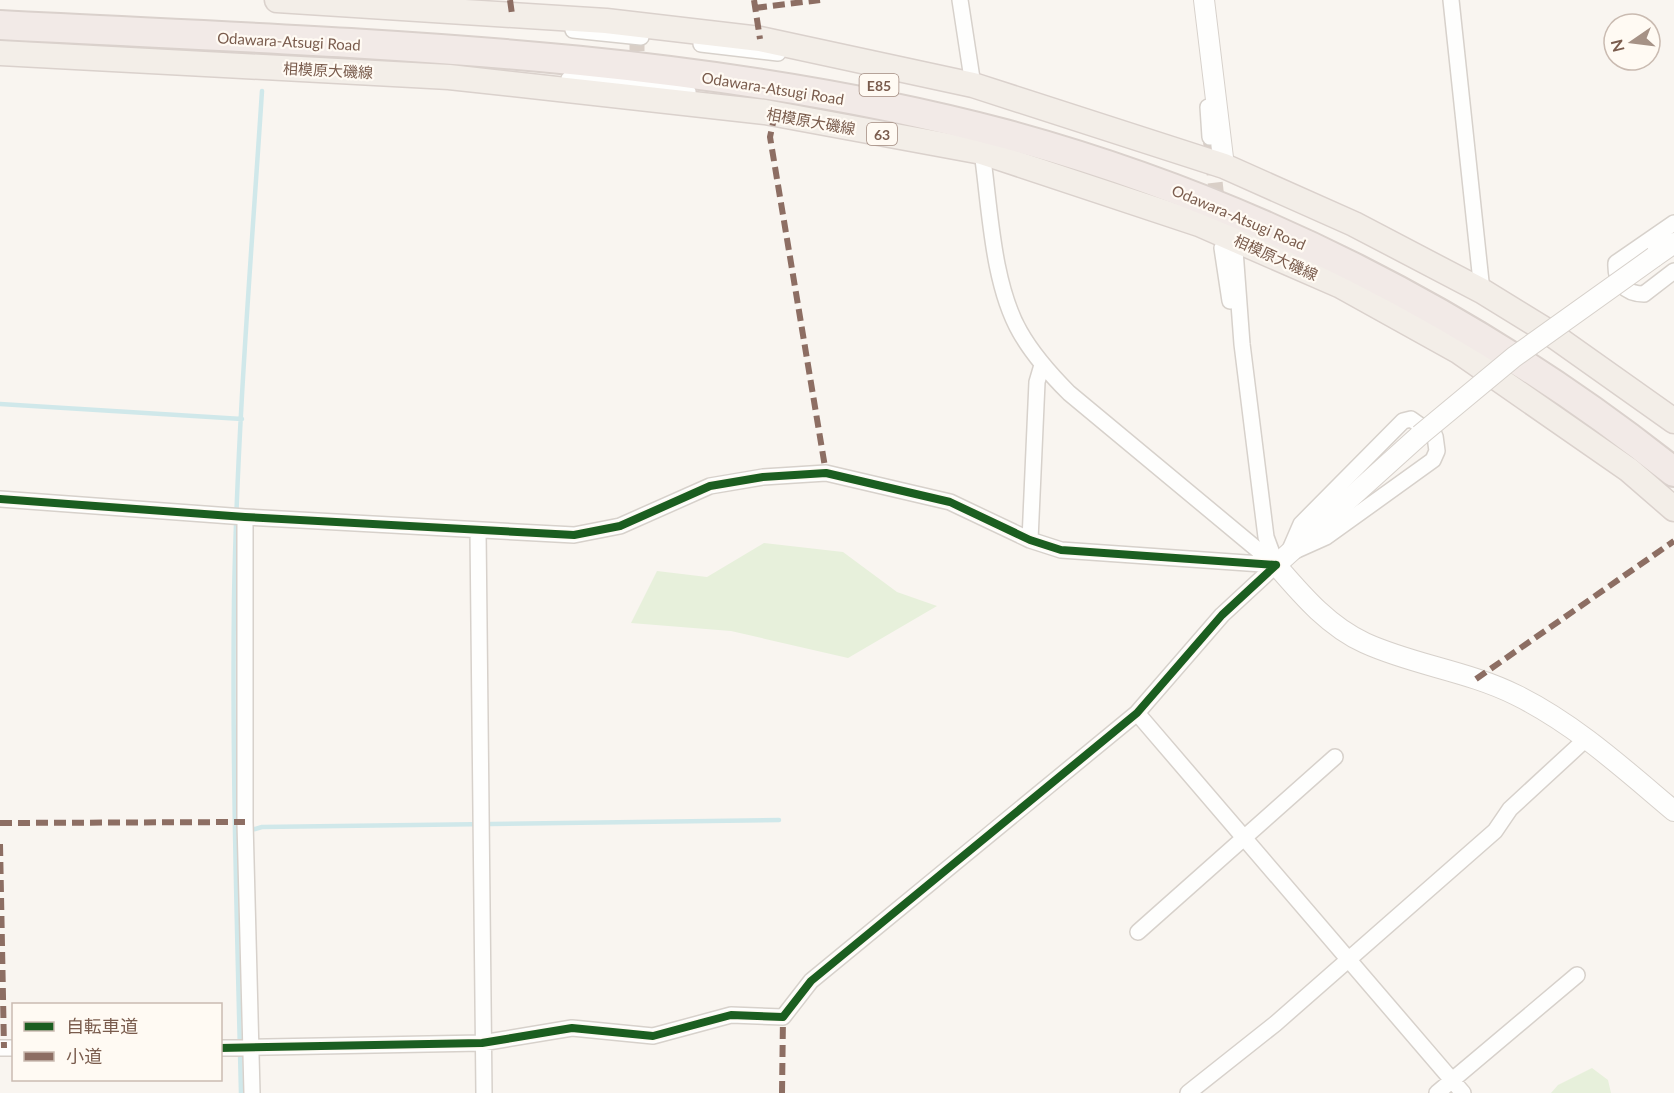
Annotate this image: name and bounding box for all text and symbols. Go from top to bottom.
north arrow [1602,12,1662,72]
street label: Odawara-Atsugi Road [217,28,361,54]
text: N [1606,37,1628,54]
street label: 相模原大磯線 [283,59,373,81]
street label: Odawara-Atsugi Road [701,68,845,108]
road number: E85 [860,74,898,96]
street label: 相模原大磯線 [765,104,857,138]
road number: 63 [867,123,897,145]
street label: Odawara-Atsugi Road [1169,181,1309,253]
street label: 相模原大磯線 [1231,230,1321,284]
legend [12,1003,222,1081]
text: 自転車道 [66,1015,138,1037]
text: 小道 [66,1045,102,1067]

